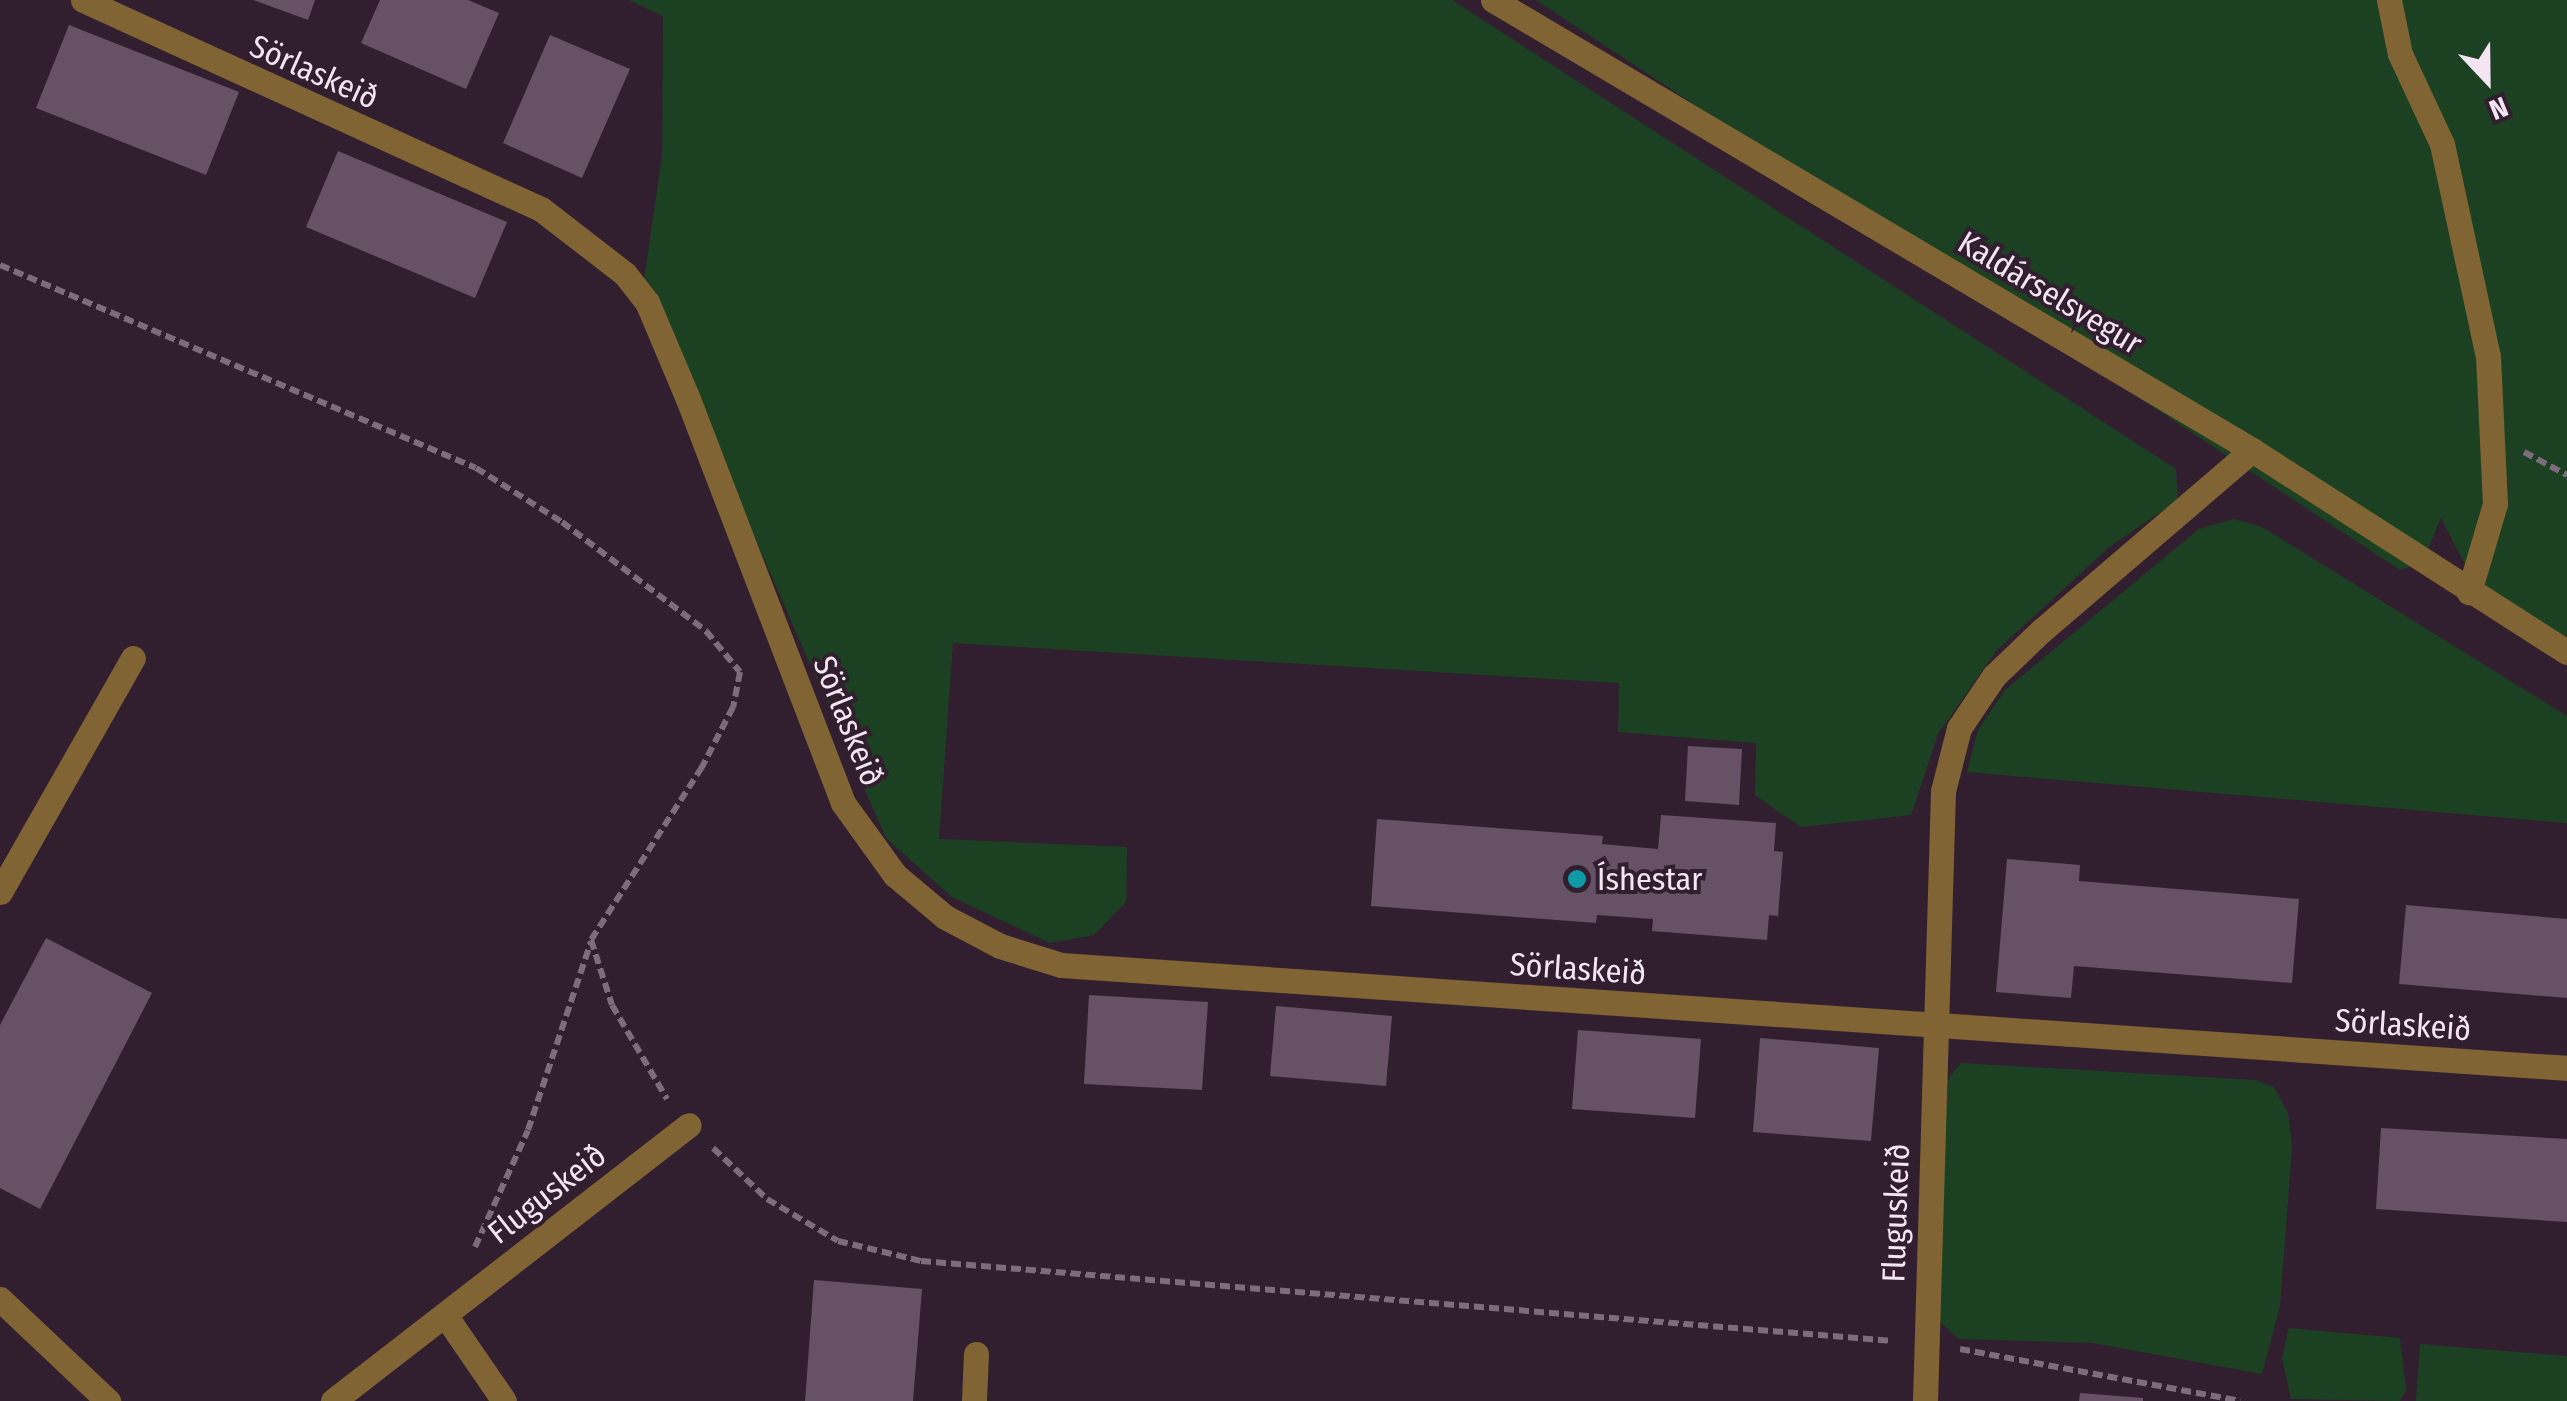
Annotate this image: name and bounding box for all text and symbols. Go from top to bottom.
street label: Sörlaskeið [244,27,384,117]
north arrow [2437,30,2537,130]
text: N [2484,90,2512,127]
street label: Kaldárselsvegur [1951,223,2149,363]
street label: Sörlaskeið [805,651,891,791]
place label: Íshestar [1597,860,1702,898]
marker: Íshestar [1566,868,1588,890]
street label: Sörlaskeið [1509,945,1647,993]
street label: Sörlaskeið [2334,1001,2472,1049]
street label: Fluguskeið [480,1136,614,1252]
street label: Fluguskeið [1874,1143,1918,1283]

